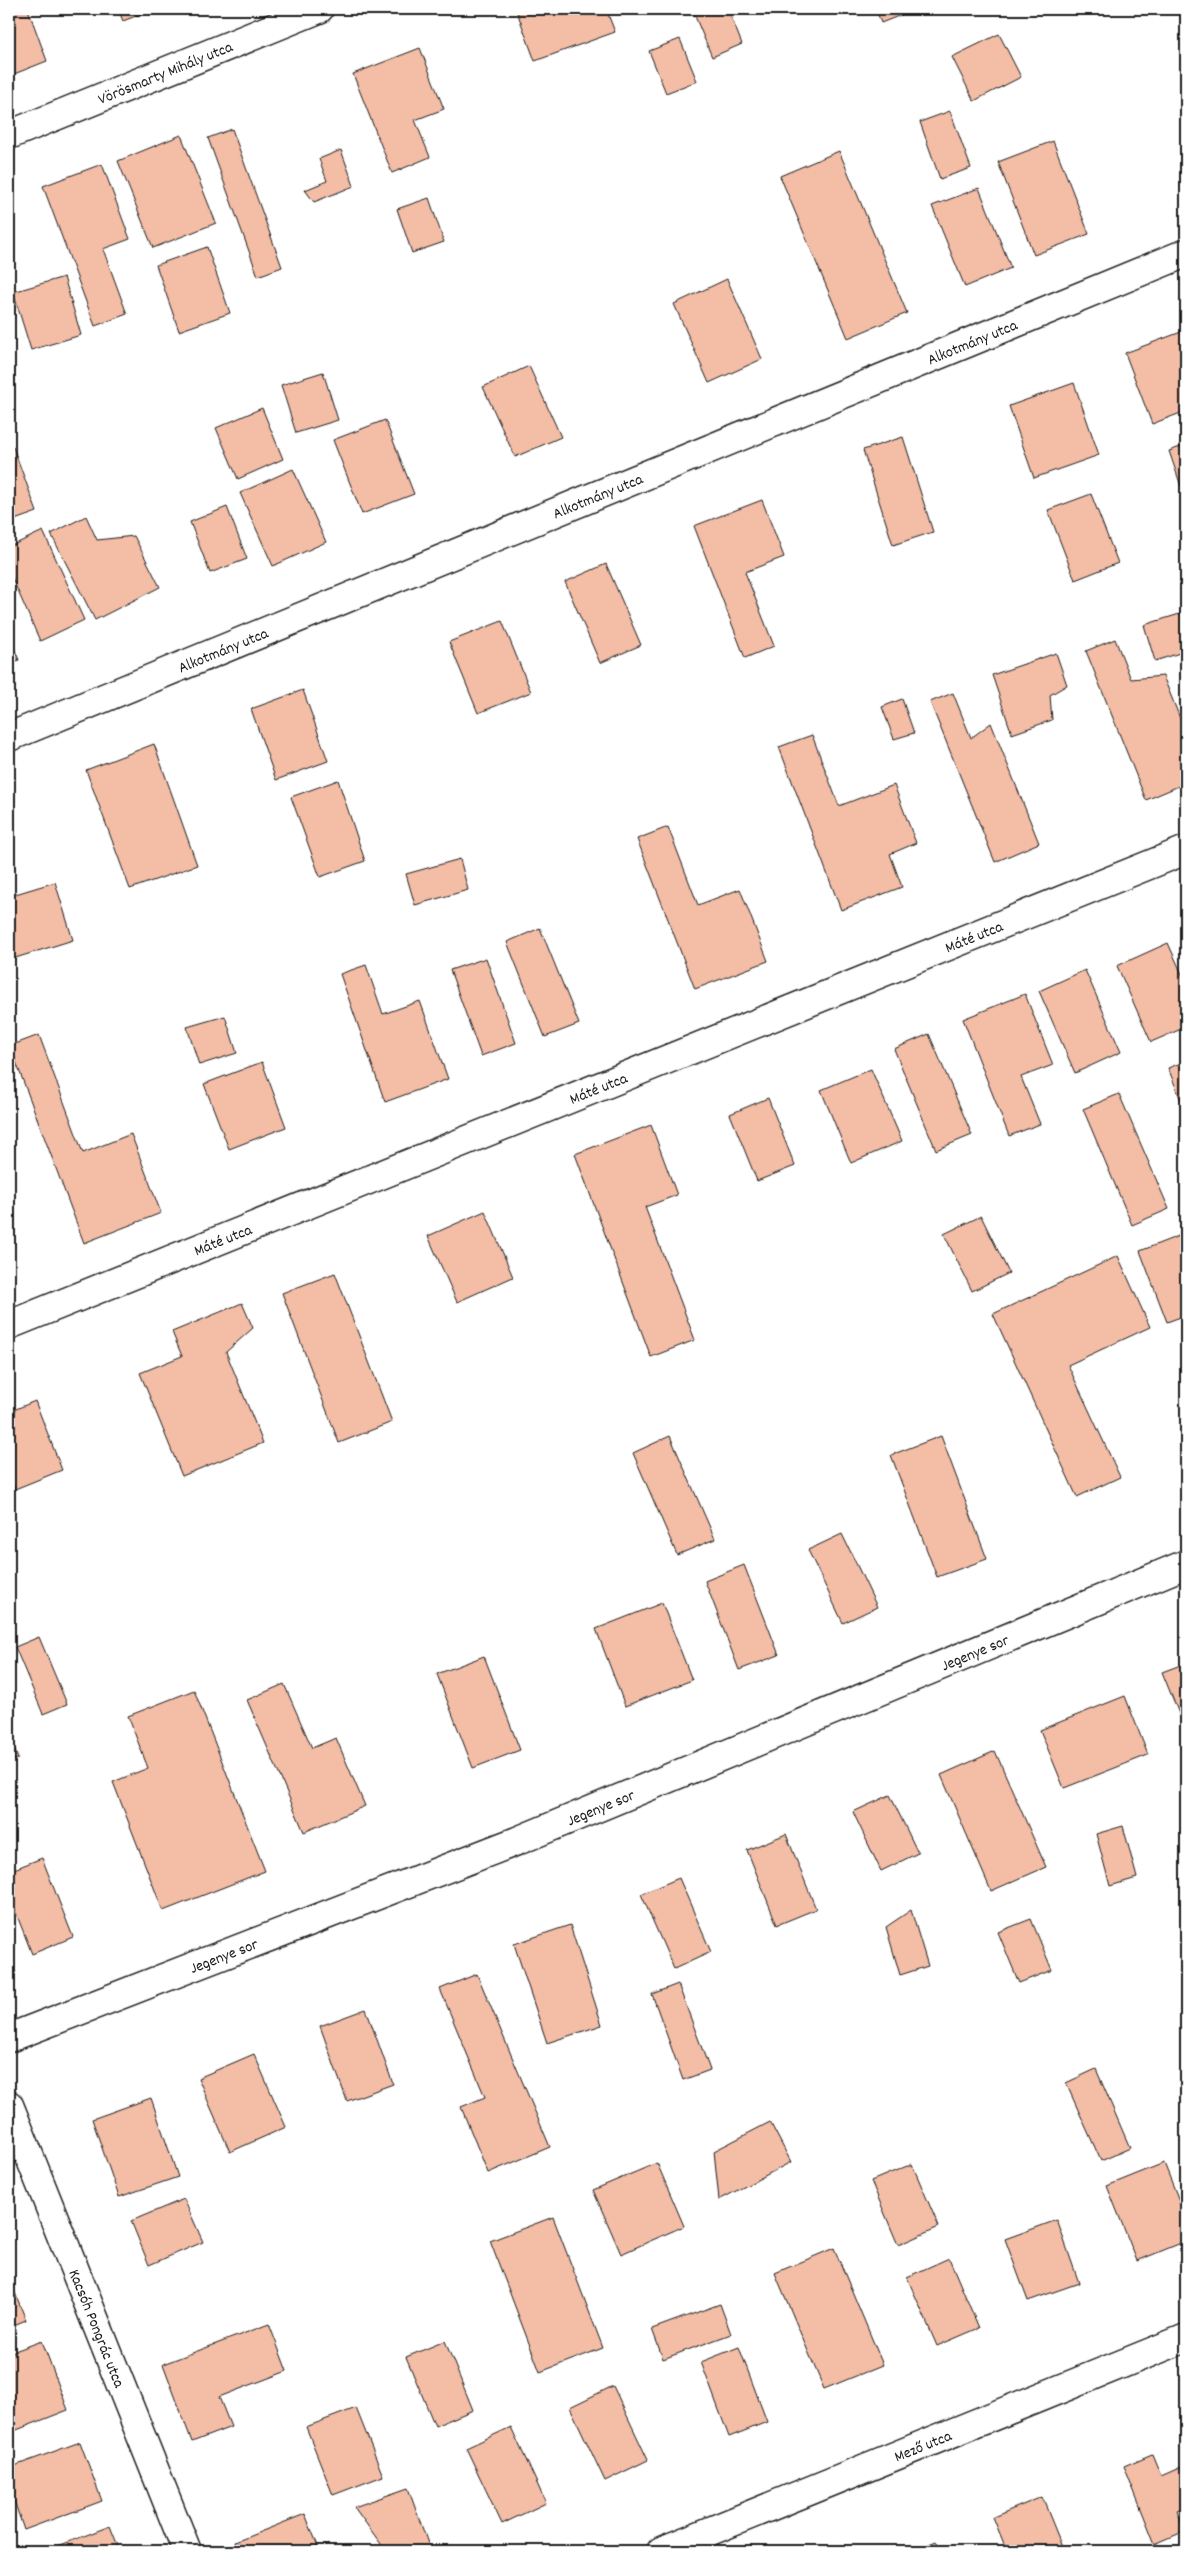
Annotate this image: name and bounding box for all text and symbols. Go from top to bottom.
street label: Vörösmarty Mihály utca [95,36,237,112]
street label: Alkotmány utca [924,314,1022,372]
street label: Alkotmány utca [550,468,647,526]
street label: Alkotmány utca [175,622,273,680]
street label: Máté utca [942,916,1007,960]
street label: Máté utca [566,1067,632,1112]
street label: Máté utca [191,1219,256,1263]
street label: Jegenye sor [938,1630,1013,1678]
street label: Jegenye sor [564,1785,639,1833]
street label: Jegenye sor [187,1934,262,1981]
street label: Kacsóh Pongrác utca [62,2266,130,2392]
street label: Mező utca [891,2425,956,2469]

